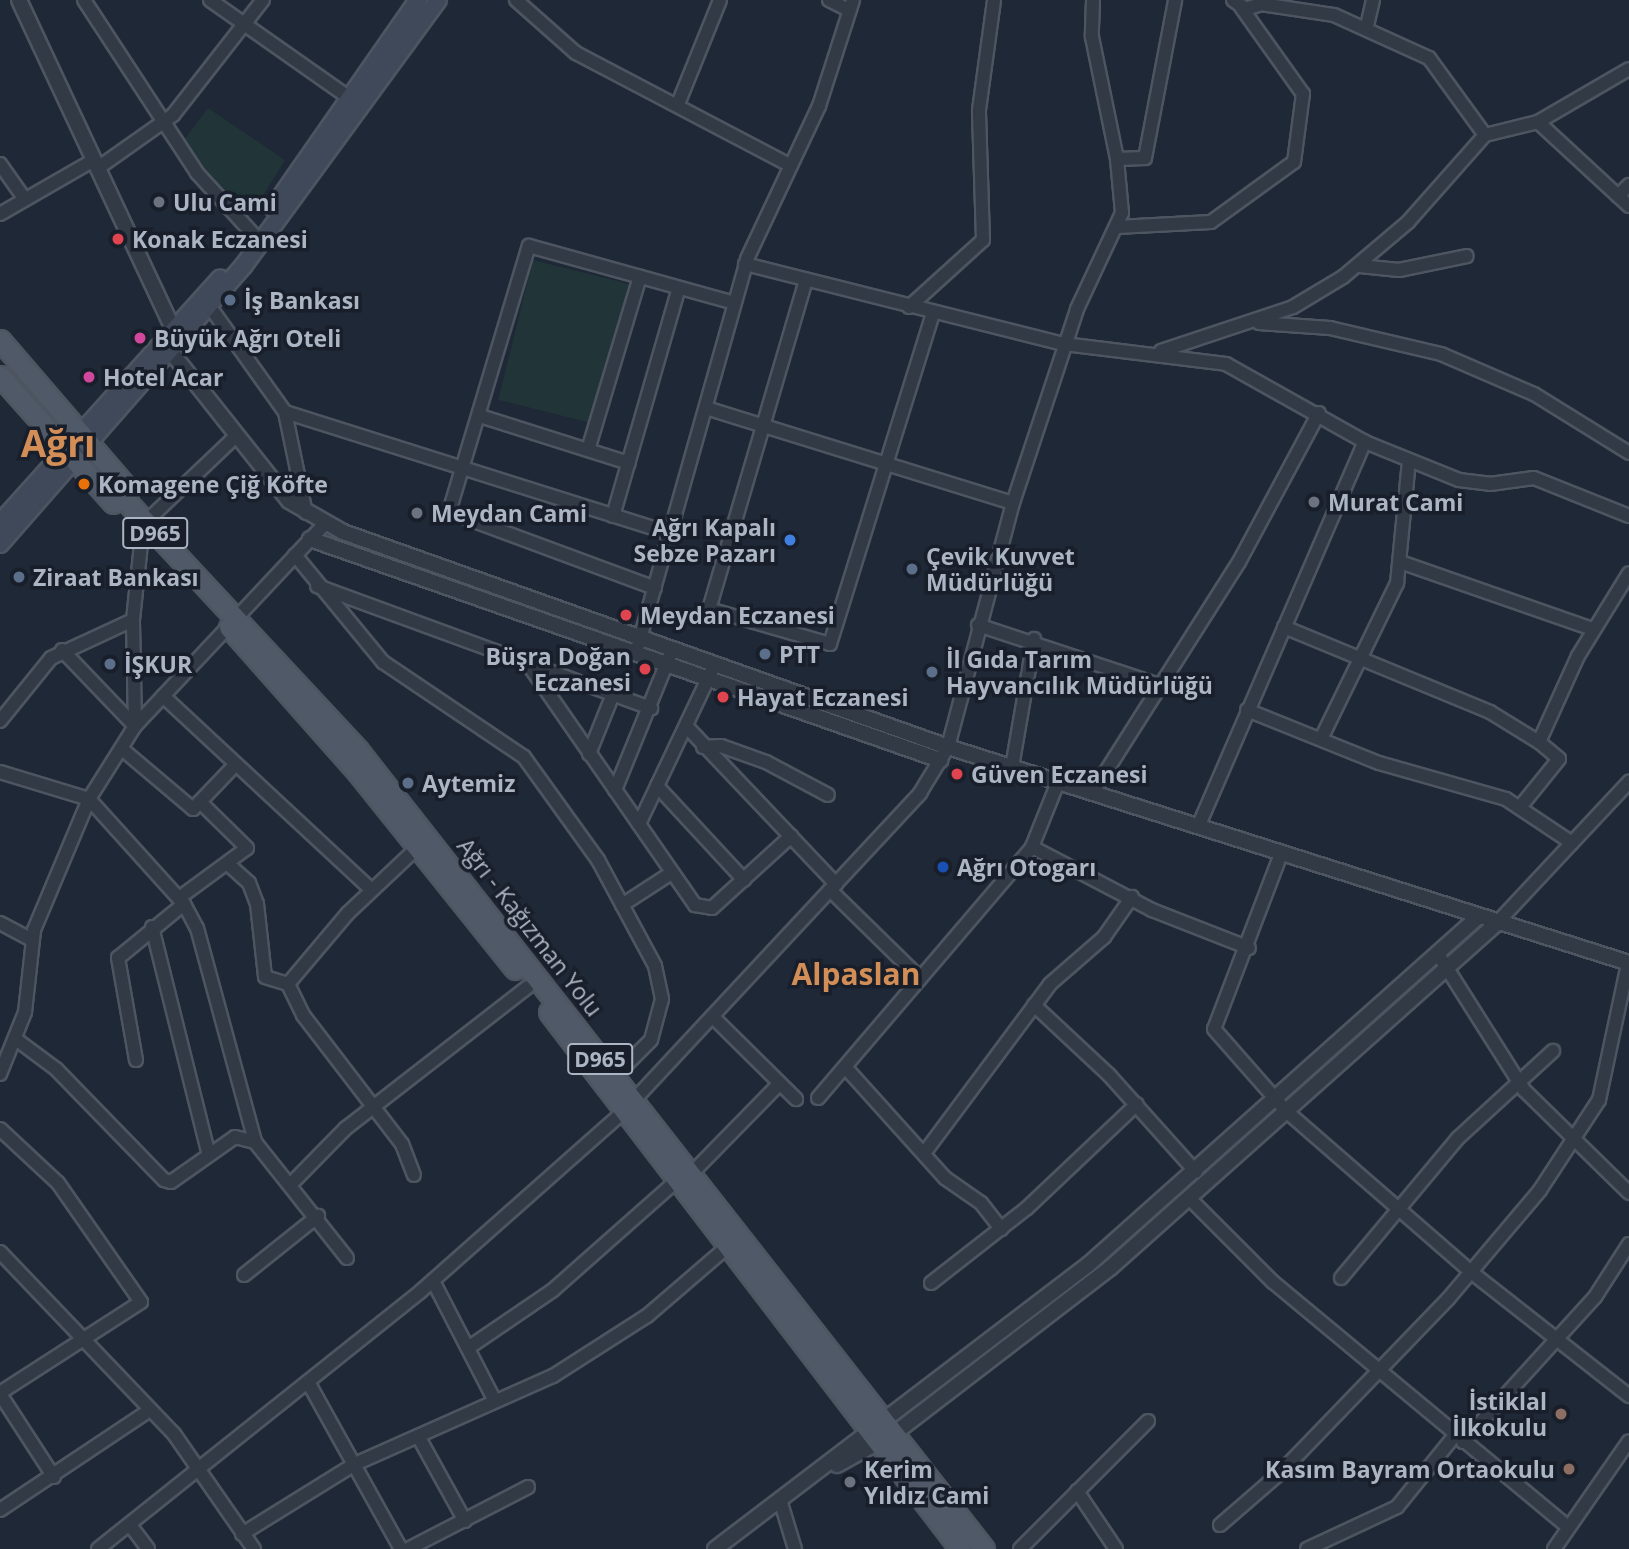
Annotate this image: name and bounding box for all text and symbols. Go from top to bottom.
place label: Ulu Cami [173,188,277,216]
marker: Ulu Cami [151,194,167,210]
place label: Konak Eczanesi [132,225,308,253]
marker: Konak Eczanesi [110,231,126,247]
place label: İş Bankası [244,286,360,314]
marker: İş Bankası [222,292,238,308]
place label: Büyük Ağrı Oteli [154,324,341,352]
marker: Büyük Ağrı Oteli [132,330,148,346]
place label: Hotel Acar [103,363,223,391]
marker: Hotel Acar [81,369,97,385]
district label: Ağrı [21,421,95,465]
place label: Komagene Çiğ Köfte [98,470,328,498]
marker: Komagene Çiğ Köfte [76,476,92,492]
place label: Murat Cami [1328,488,1463,516]
marker: Murat Cami [1306,494,1322,510]
place label: Meydan Cami [431,499,587,527]
marker: Meydan Cami [409,505,425,521]
place label: Ağrı Kapalı Sebze Pazarı [633,513,776,567]
road number: D965 [122,516,188,550]
marker: Ağrı Kapalı Sebze Pazarı [782,532,798,548]
place label: Çevik Kuvvet Müdürlüğü [926,542,1075,596]
marker: Çevik Kuvvet Müdürlüğü [904,561,920,577]
place label: Ziraat Bankası [33,563,199,591]
marker: Ziraat Bankası [11,569,27,585]
place label: Meydan Eczanesi [640,601,835,629]
marker: Meydan Eczanesi [618,607,634,623]
place label: PTT [779,640,820,668]
place label: Büşra Doğan Eczanesi [485,642,631,696]
place label: İl Gıda Tarım Hayvancılık Müdürlüğü [946,645,1213,699]
marker: PTT [757,646,773,662]
place label: İŞKUR [124,650,192,678]
marker: İŞKUR [102,656,118,672]
marker: Büşra Doğan Eczanesi [637,661,653,677]
marker: İl Gıda Tarım Hayvancılık Müdürlüğü [924,664,940,680]
place label: Hayat Eczanesi [737,683,908,711]
marker: Hayat Eczanesi [715,689,731,705]
place label: Güven Eczanesi [971,760,1148,788]
marker: Güven Eczanesi [949,766,965,782]
place label: Aytemiz [422,769,515,797]
marker: Aytemiz [400,775,416,791]
street label: Ağrı - Kağızman Yolu [452,832,608,1022]
place label: Ağrı Otogarı [957,853,1096,881]
marker: Ağrı Otogarı [935,859,951,875]
district label: Alpaslan [792,956,920,992]
road number: D965 [567,1042,633,1076]
place label: İstiklal İlkokulu [1452,1387,1547,1441]
marker: İstiklal İlkokulu [1553,1406,1569,1422]
place label: Kerim Yıldız Cami [864,1455,989,1509]
place label: Kasım Bayram Ortaokulu [1265,1455,1555,1483]
marker: Kasım Bayram Ortaokulu [1561,1461,1577,1477]
marker: Kerim Yıldız Cami [842,1474,858,1490]

